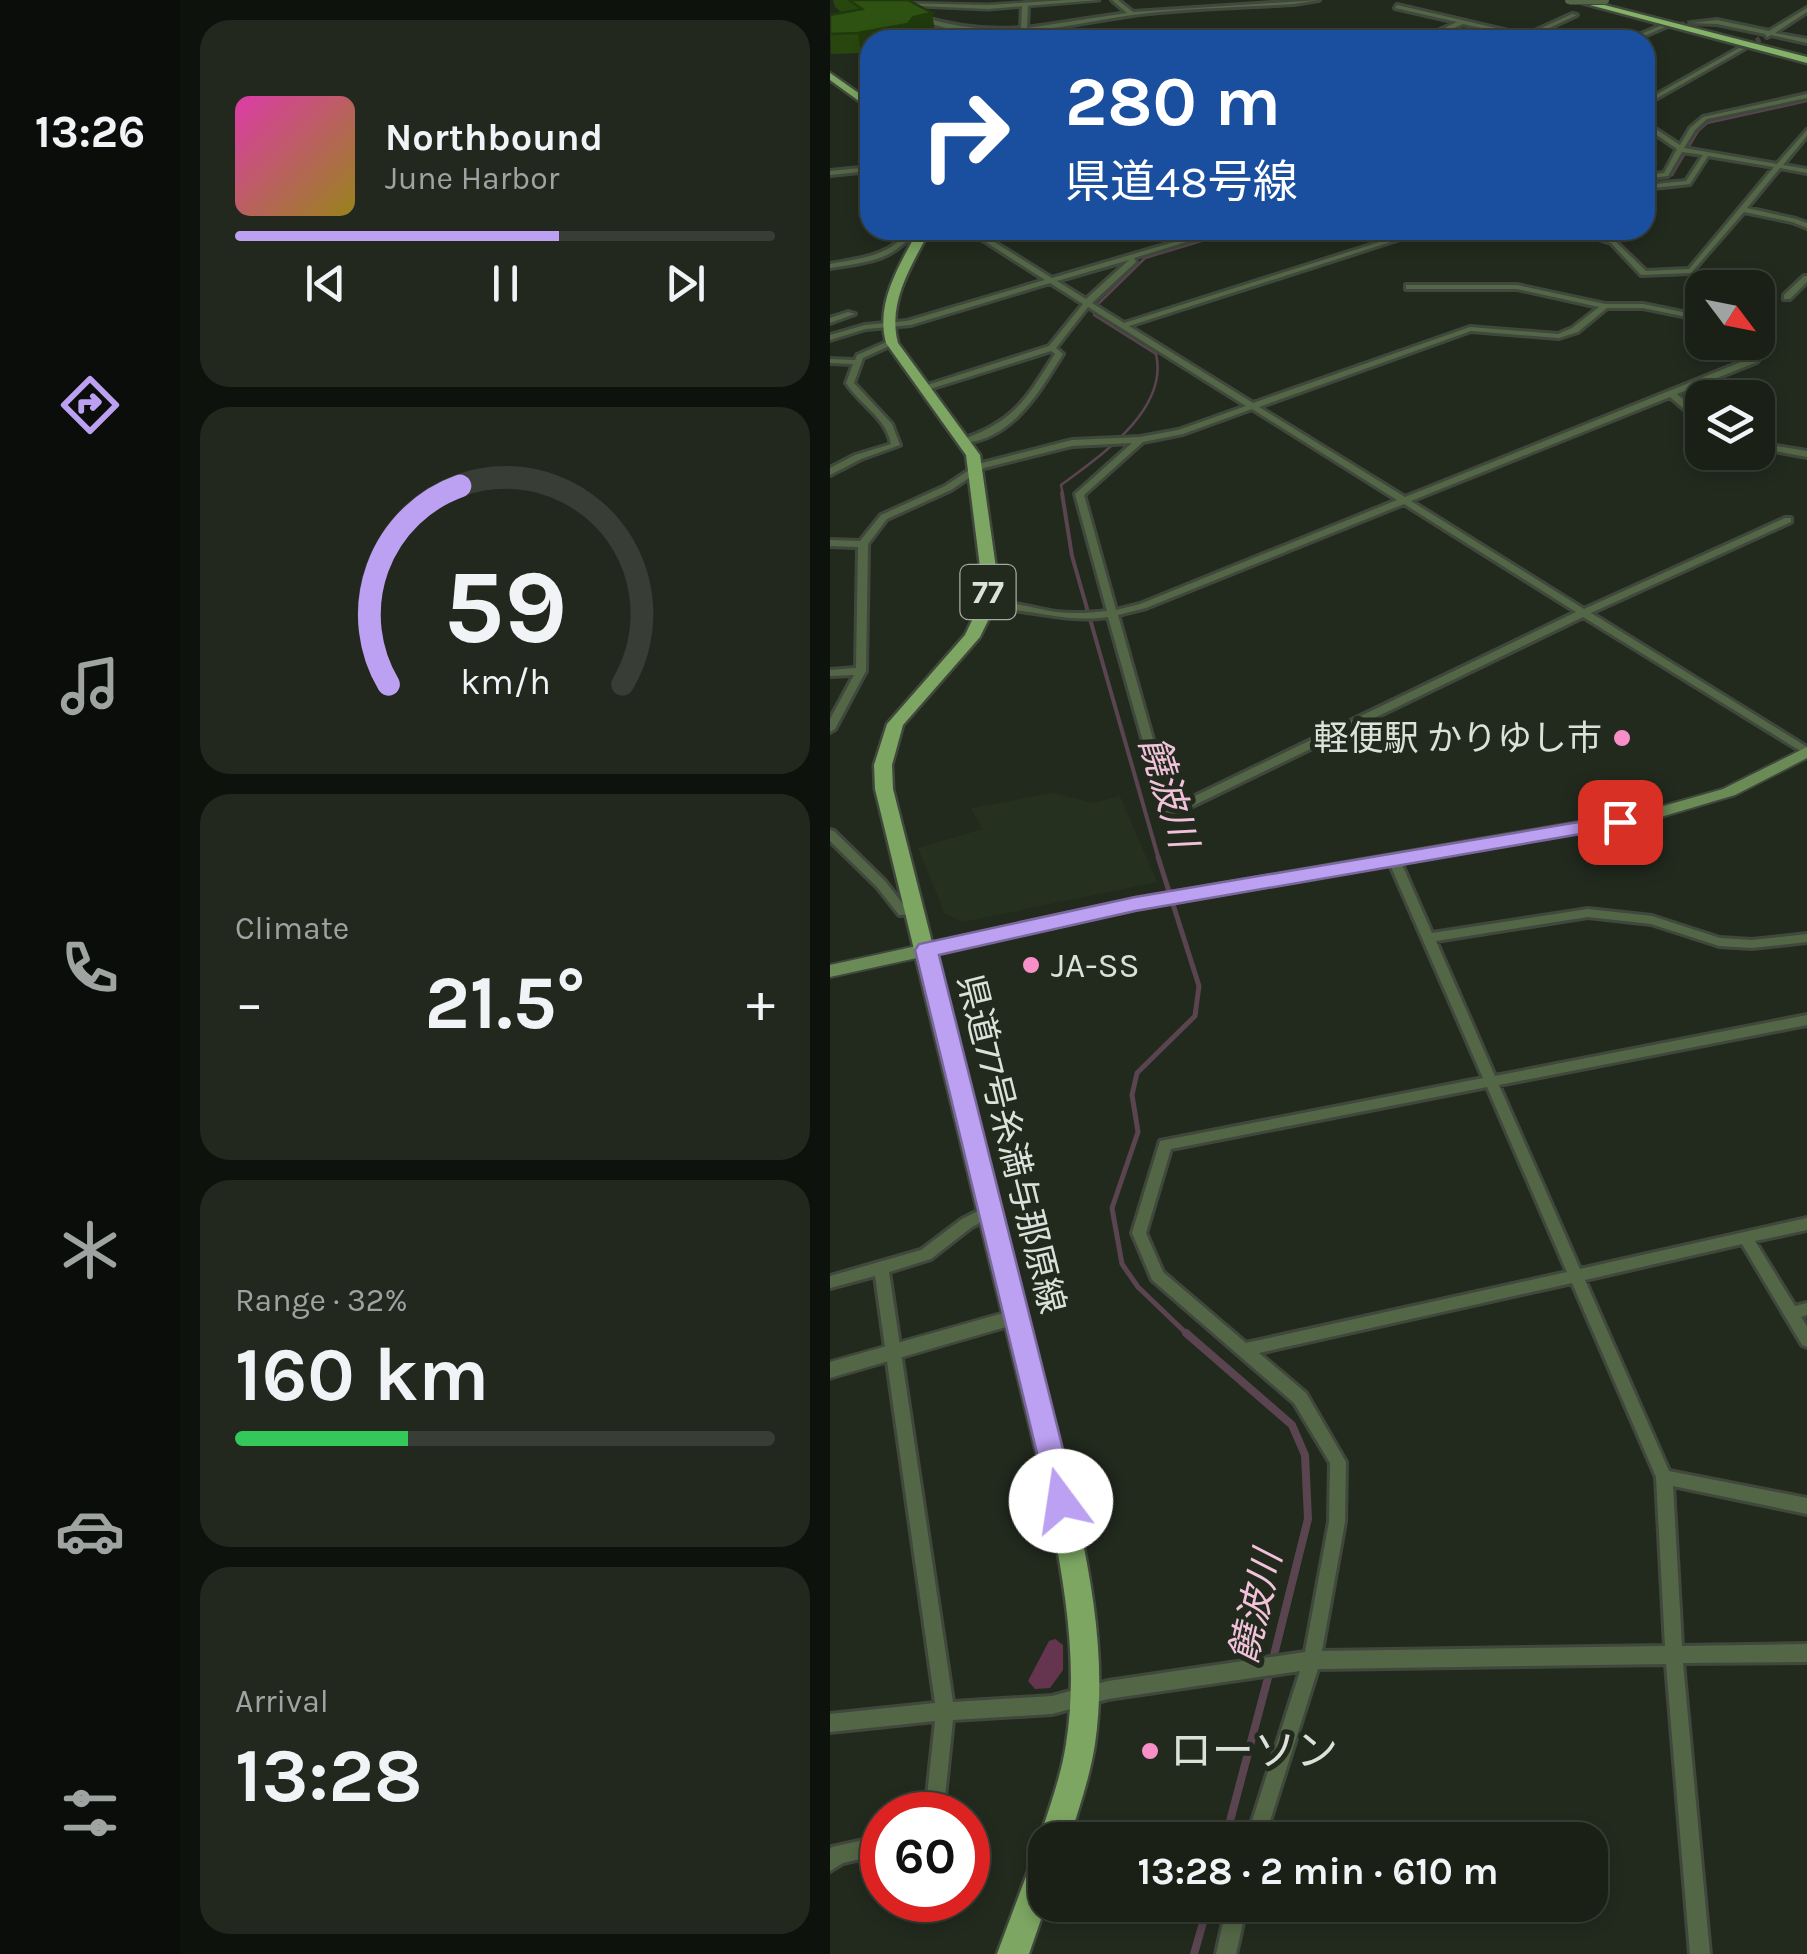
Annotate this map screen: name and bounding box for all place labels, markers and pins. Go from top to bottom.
place label: 軽便駅 かりゆし市 [1314,718,1602,759]
marker: 軽便駅 かりゆし市 [1611,727,1633,749]
pin [1578,780,1663,865]
place label: JA-SS [1051,945,1140,986]
marker: JA-SS [1020,954,1042,976]
place label: ローソン [1170,1726,1338,1776]
marker: ローソン [1139,1740,1161,1762]

